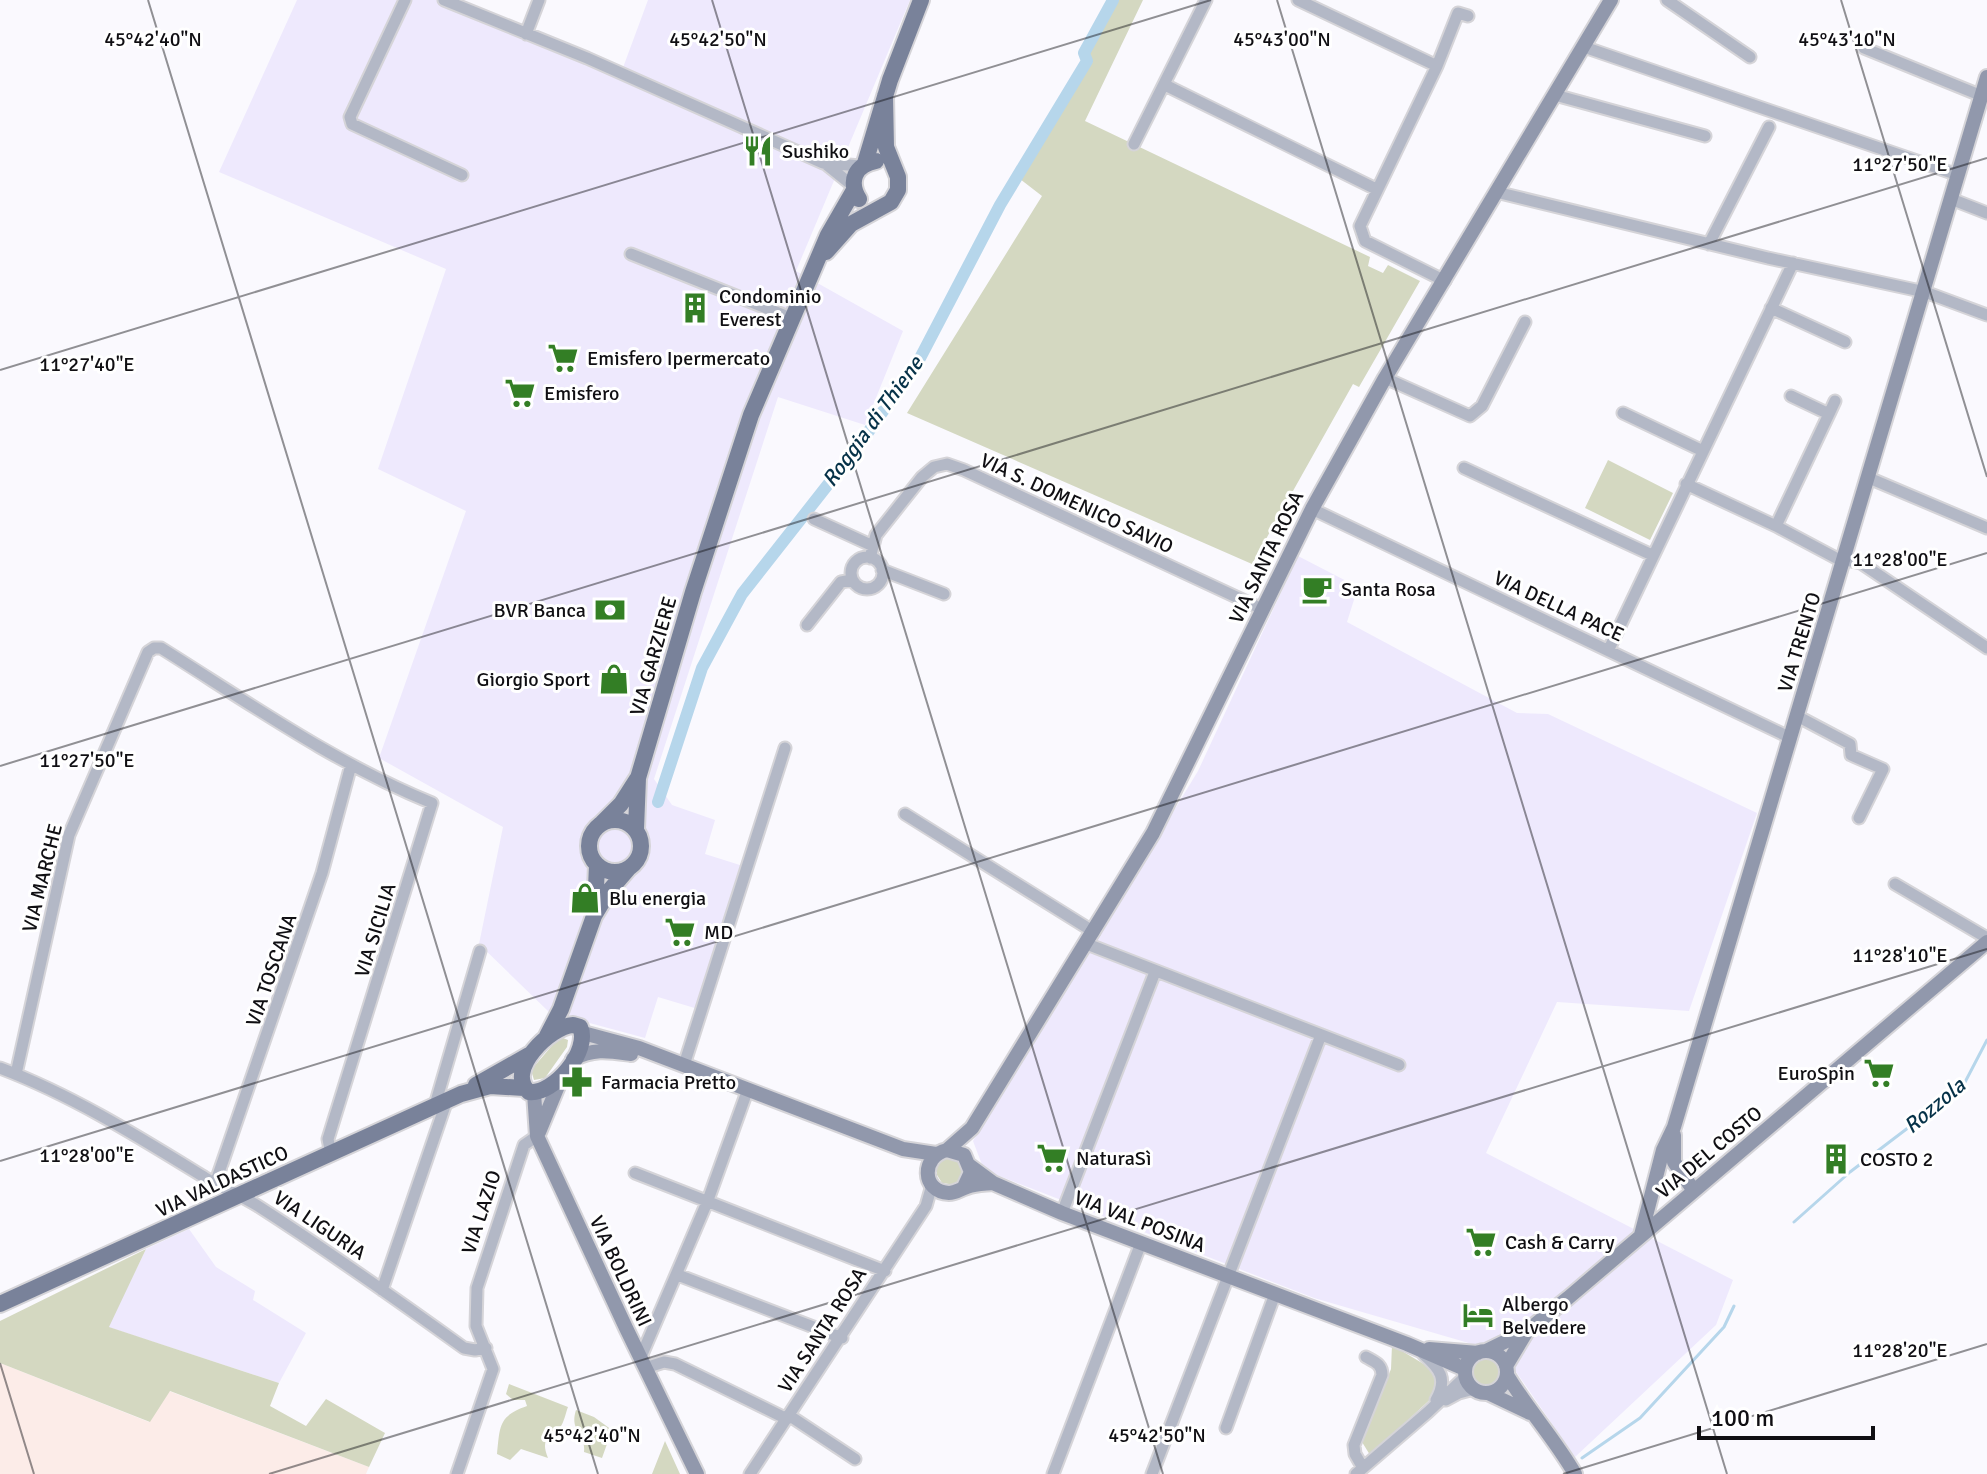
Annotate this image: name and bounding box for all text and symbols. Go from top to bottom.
text: 45°42'40"N [104,27,202,52]
text: 45°42'50"N [669,27,767,52]
text: 45°43'00"N [1233,27,1331,52]
text: 45°43'10"N [1798,27,1896,52]
restaurant icon: Sushiko [741,134,775,168]
place label: Sushiko [782,139,849,164]
text: 11°27'50"E [1852,152,1948,177]
place label: Condominio Everest [719,284,821,332]
building icon: Condominio Everest [678,291,712,325]
supermarket icon: Emisfero Ipermercato [546,341,580,375]
place label: Emisfero Ipermercato [587,346,770,371]
water label: Roggia di Thiene [816,350,929,492]
text: 11°27'40"E [39,352,135,377]
supermarket icon: Emisfero [503,376,537,410]
place label: Emisfero [544,381,619,406]
street label: VIA S. DOMENICO SAVIO [976,448,1177,559]
street label: VIA SANTA ROSA [1224,487,1309,628]
text: 11°28'00"E [1852,547,1948,572]
street label: VIA DELLA PACE [1490,565,1628,648]
cafe icon: Santa Rosa [1300,572,1334,606]
place label: Santa Rosa [1341,577,1436,602]
street label: VIA TRENTO [1772,589,1827,695]
bank icon: BVR Banca [593,593,627,627]
street label: VIA GARZIERE [625,594,682,719]
place label: BVR Banca [494,598,586,623]
shop icon: Giorgio Sport [597,662,631,696]
place label: Giorgio Sport [477,667,590,692]
text: 11°27'50"E [39,748,135,773]
street label: VIA MARCHE [17,821,68,935]
street label: VIA SICILIA [349,880,402,980]
shop icon: Blu energia [568,881,602,915]
place label: Blu energia [609,886,706,911]
street label: VIA TOSCANA [241,910,302,1030]
supermarket icon: MD [663,915,697,949]
place label: MD [704,920,733,945]
text: 11°28'10"E [1852,943,1948,968]
supermarket icon: EuroSpin [1862,1056,1896,1090]
place label: EuroSpin [1778,1061,1855,1086]
pharmacy icon: Farmacia Pretto [560,1065,594,1099]
place label: Farmacia Pretto [601,1070,736,1095]
water label: Rozzola [1898,1071,1971,1139]
street label: VIA DEL COSTO [1651,1101,1768,1204]
street label: VIA VALDASTICO [152,1140,292,1223]
supermarket icon: NaturaSì [1035,1141,1069,1175]
building icon: COSTO 2 [1819,1142,1853,1176]
text: 11°28'00"E [39,1143,135,1168]
place label: NaturaSì [1076,1146,1151,1171]
place label: COSTO 2 [1860,1147,1933,1172]
street label: VIA LAZIO [456,1167,507,1257]
street label: VIA LIGURIA [269,1185,371,1266]
street label: VIA VAL POSINA [1071,1185,1209,1258]
street label: VIA BOLDRINI [584,1212,657,1331]
supermarket icon: Cash & Carry [1464,1225,1498,1259]
place label: Cash & Carry [1505,1230,1615,1255]
street label: VIA SANTA ROSA [773,1263,872,1398]
place label: Albergo Belvedere [1502,1292,1586,1340]
hotel icon: Albergo Belvedere [1461,1298,1495,1332]
text: 11°28'20"E [1852,1338,1948,1363]
scale bar [1699,1390,1873,1440]
text: 100 m [1711,1403,1774,1433]
text: 45°42'40"N [543,1423,641,1448]
text: 45°42'50"N [1108,1423,1206,1448]

